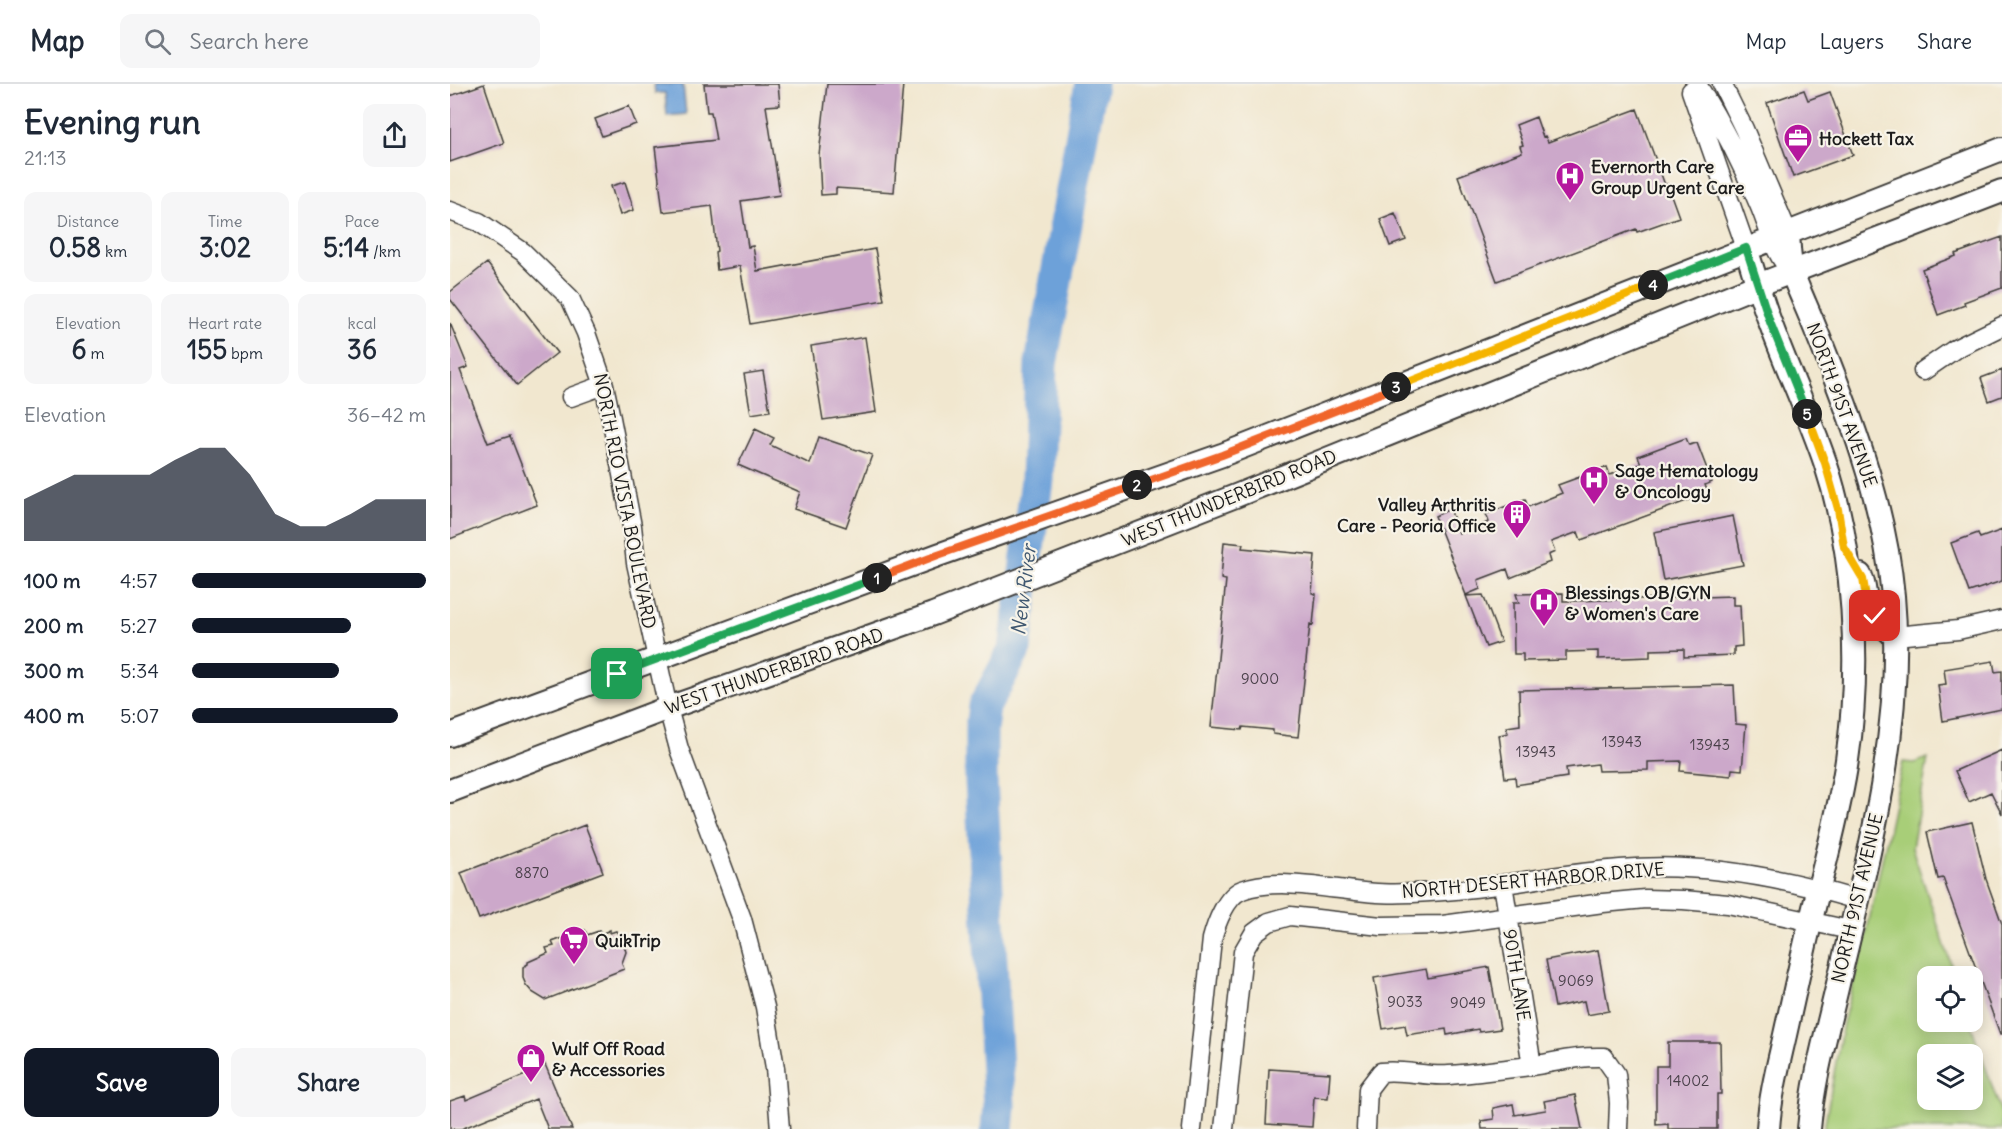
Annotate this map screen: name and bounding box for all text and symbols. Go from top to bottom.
search box [120,14,540,68]
text: Map [30,23,84,59]
icon: search [141,25,174,58]
text: Search here [189,27,309,55]
text: Map [1746,28,1786,55]
text: Layers [1819,28,1884,55]
text: Share [1917,28,1972,55]
text: Evening run [24,101,200,143]
button: share [363,104,426,167]
office icon: Hockett Tax [1782,122,1814,164]
place label: Hockett Tax [1819,127,1914,150]
text: 21:13 [24,145,67,170]
place label: Evernorth Care Group Urgent Care [1591,155,1745,199]
hospital icon: Evernorth Care Group Urgent Care [1554,160,1586,202]
text: Distance [57,211,119,231]
text: Time [208,211,242,231]
text: Pace [345,211,379,231]
text: 0.58 [49,231,101,264]
text: 3:02 [199,231,251,264]
text: 5:14 [323,231,369,264]
text: km [101,241,127,261]
text: /km [369,241,401,261]
pin: 4 [1638,270,1668,300]
text: 4 [1648,275,1658,295]
text: Elevation [55,313,121,333]
text: Heart rate [188,313,262,333]
text: kcal [348,313,376,333]
street label: NORTH 91ST AVENUE [1802,320,1882,490]
text: 6 [72,333,87,366]
text: 155 [187,333,227,366]
text: 36 [347,333,377,366]
text: m [87,343,104,363]
text: bpm [227,343,263,363]
street label: NORTH RIO VISTA BOULEVARD [589,371,661,631]
pin: 3 [1381,372,1411,402]
text: 3 [1391,377,1401,397]
pin: 5 [1792,399,1822,429]
text: Elevation [24,402,106,427]
text: 36–42 m [347,402,426,427]
text: 5 [1802,404,1812,424]
street label: WEST THUNDERBIRD ROAD [1118,444,1340,552]
place label: Sage Hematology & Oncology [1615,459,1758,503]
hospital icon: Sage Hematology & Oncology [1578,464,1610,506]
pin: 2 [1122,470,1152,500]
text: 2 [1133,475,1141,495]
place label: Valley Arthritis Care - Peoria Office [1337,493,1496,537]
building icon: Valley Arthritis Care - Peoria Office [1501,498,1533,540]
water label: New River [1005,541,1041,637]
pin: 1 [862,563,892,593]
text: 100 m [24,568,81,593]
text: 4:57 [120,568,157,593]
text: 1 [874,568,880,588]
place label: Blessings OB/GYN & Women's Care [1565,581,1712,625]
hospital icon: Blessings OB/GYN & Women's Care [1528,586,1560,628]
pin [1849,590,1900,641]
icon: check [1858,599,1891,632]
text: 200 m [24,613,84,638]
text: 5:27 [120,613,157,638]
street label: WEST THUNDERBIRD ROAD [662,623,886,719]
pin [591,648,642,699]
icon: arrive [600,657,633,690]
text: 300 m [24,658,84,683]
text: 5:34 [120,658,159,683]
house number: 9000 [1241,669,1279,688]
text: 400 m [24,703,84,728]
text: 5:07 [120,703,159,728]
house number: 13943 [1602,732,1642,751]
house number: 13943 [1690,735,1730,754]
house number: 13943 [1516,742,1556,761]
street label: NORTH 91ST AVENUE [1826,811,1888,985]
street label: NORTH DESERT HARBOR DRIVE [1401,857,1665,903]
house number: 8870 [515,863,549,882]
supermarket icon: QuikTrip [558,924,590,966]
street label: 90TH LANE [1498,927,1536,1023]
place label: QuikTrip [595,929,661,952]
map controls [1917,966,1983,1110]
button: locate [1917,966,1983,1032]
house number: 9069 [1558,971,1594,990]
house number: 9033 [1387,992,1423,1011]
house number: 9049 [1450,993,1486,1012]
place label: Wulf Off Road & Accessories [552,1037,665,1081]
shop icon: Wulf Off Road & Accessories [515,1042,547,1084]
button: layers [1917,1044,1983,1110]
button: Save [24,1048,219,1117]
button: Share [231,1048,426,1117]
house number: 14002 [1667,1071,1709,1090]

